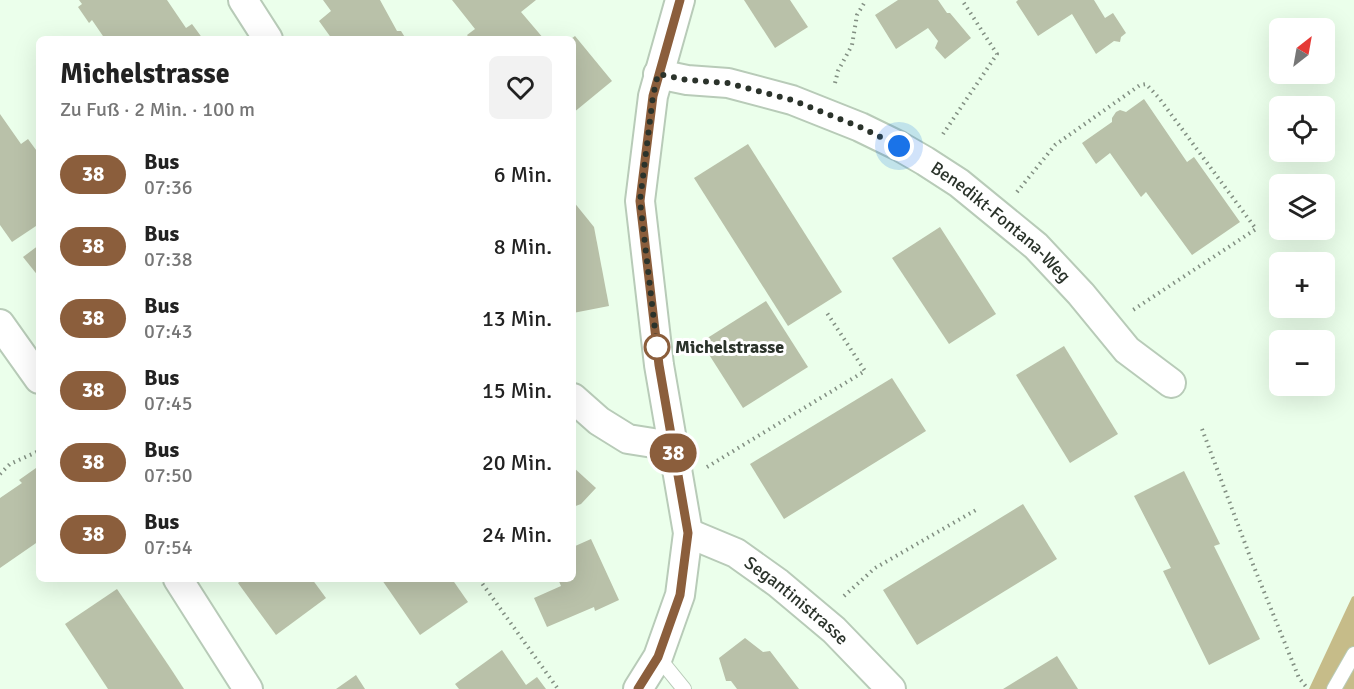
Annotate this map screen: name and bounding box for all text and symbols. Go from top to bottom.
north arrow [1269,18,1335,84]
map controls [1269,18,1335,396]
button: heart [489,56,552,119]
text: Michelstrasse [60,57,230,91]
button: locate [1269,96,1335,162]
text: Zu Fuß · 2 Min. · 100 m [60,97,255,122]
your location [884,131,914,161]
text: Bus [144,148,179,175]
street label: Benedikt-Fontana-Weg [927,157,1075,287]
text: 38 [82,161,104,187]
text: 6 Min. [494,161,552,188]
button: layers [1269,174,1335,240]
text: 07:36 [144,175,193,200]
text: Bus [144,220,179,247]
text: 38 [82,233,104,259]
text: 8 Min. [494,233,552,260]
text: 07:38 [144,247,193,272]
button: + [1269,252,1335,318]
text: Bus [144,292,179,319]
text: 38 [82,305,104,331]
text: 13 Min. [482,305,552,332]
text: 07:43 [144,319,193,344]
button: − [1269,330,1335,396]
marker: Michelstrasse [644,334,670,360]
place label: Michelstrasse [675,336,784,358]
text: Bus [144,364,179,391]
text: 38 [82,377,104,403]
text: 15 Min. [482,377,552,404]
text: 07:45 [144,391,193,416]
line badge: 38 [646,434,700,472]
text: Bus [144,436,179,463]
text: 38 [662,440,684,466]
text: 38 [82,449,104,475]
text: 20 Min. [482,449,552,476]
text: 07:50 [144,463,193,488]
text: Bus [144,508,179,535]
text: 38 [82,521,104,547]
text: 24 Min. [482,521,552,548]
text: 07:54 [144,535,193,560]
street label: Segantinistrasse [740,552,853,649]

